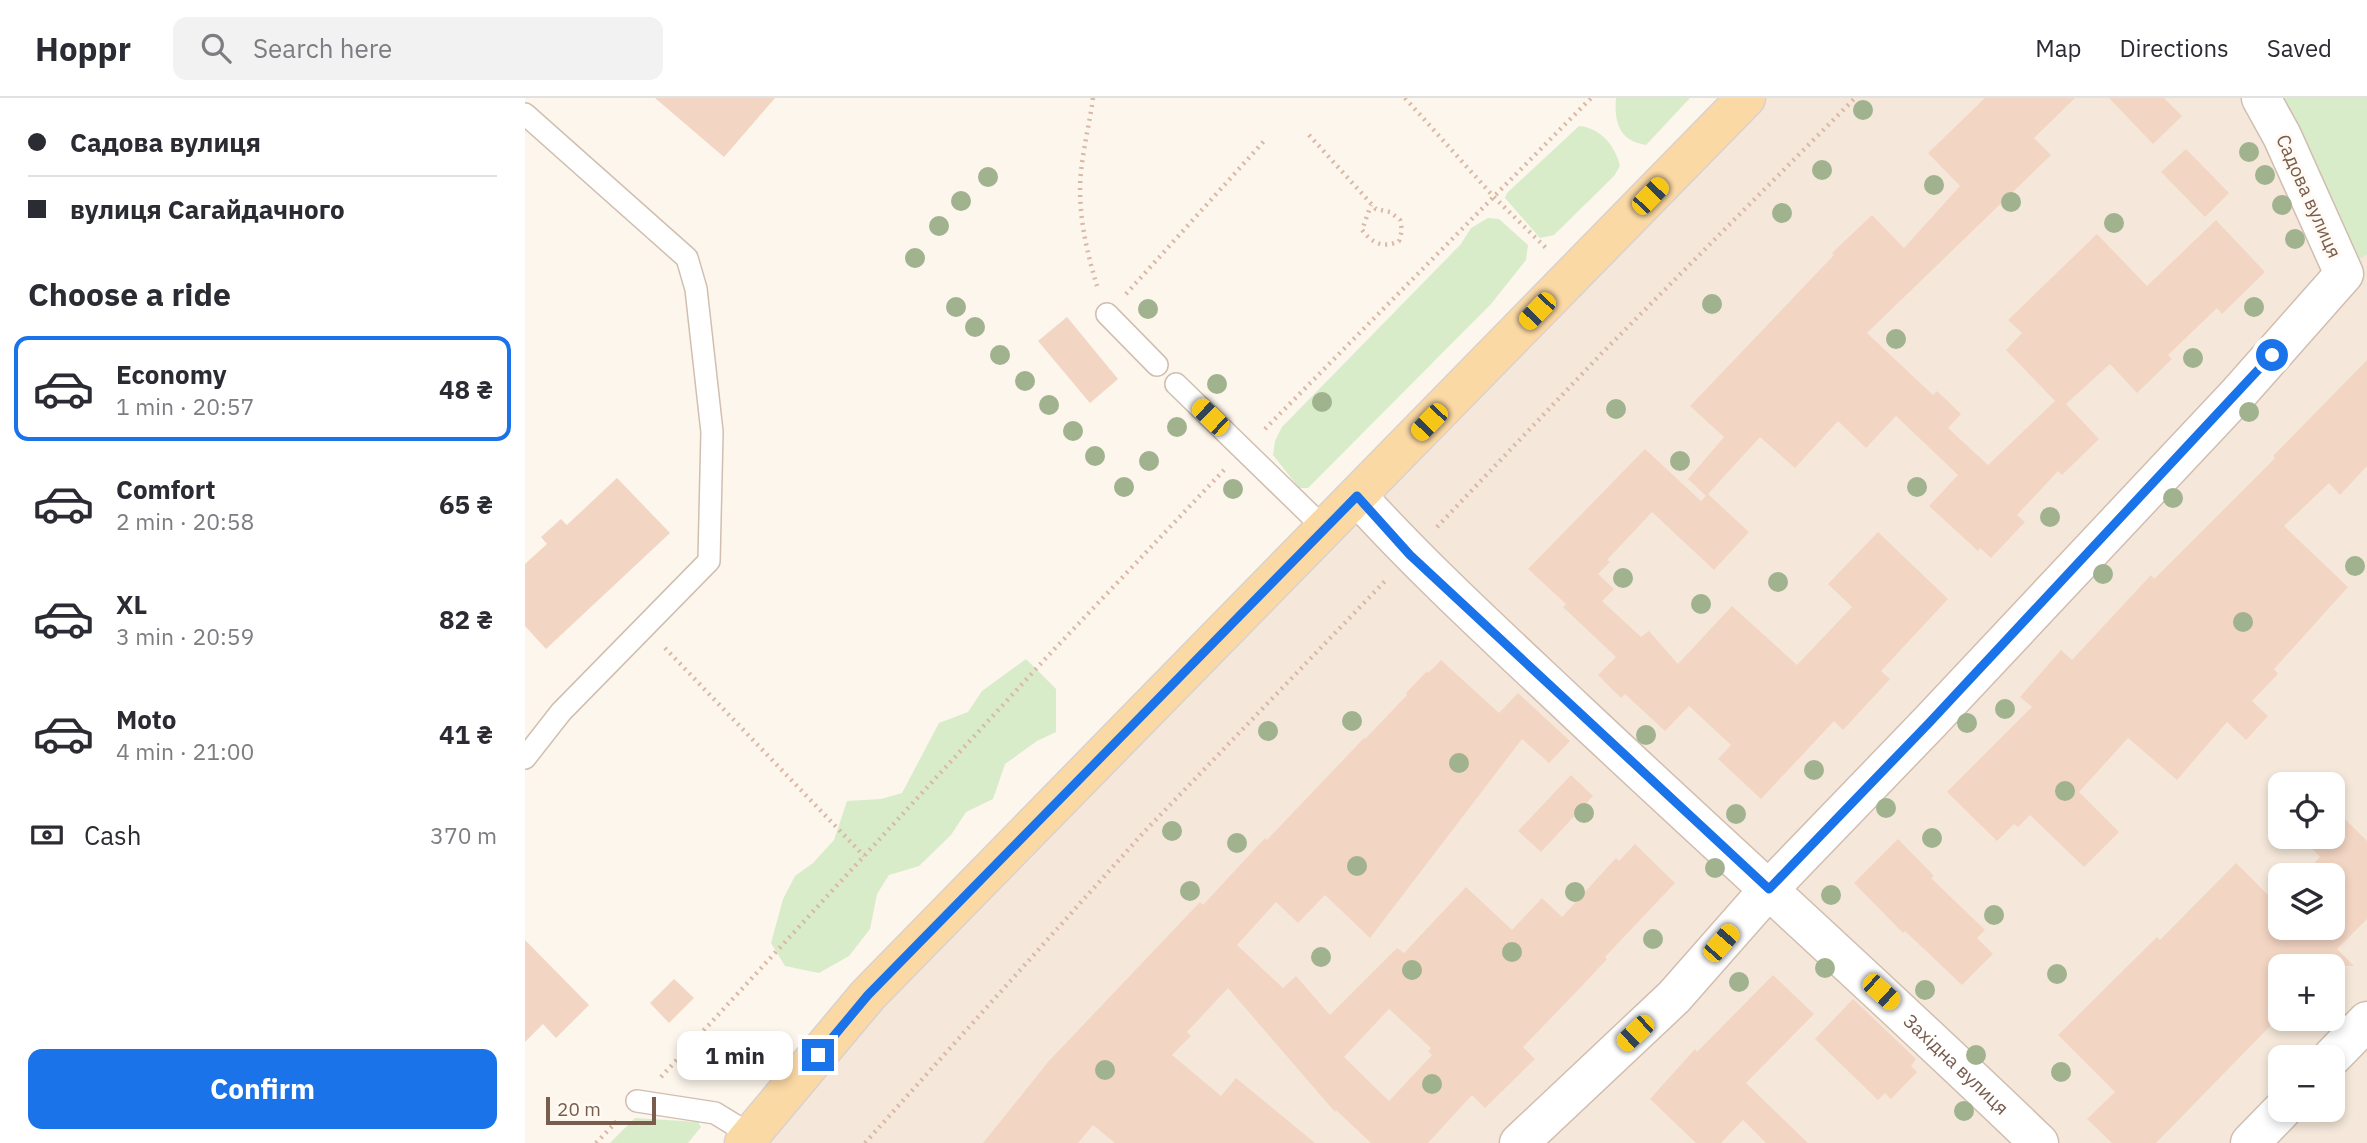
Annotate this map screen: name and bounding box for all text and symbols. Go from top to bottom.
search box [173,17,663,80]
text: Hoppr [35,27,131,70]
icon: search [197,29,235,67]
text: Search here [253,31,392,65]
text: Map [2035,32,2081,64]
text: Directions [2119,32,2229,64]
text: Saved [2267,32,2332,64]
text: Садова вулиця [70,125,261,159]
street label: Садова вулиця [2271,131,2347,261]
car [1628,174,1673,218]
text: вулиця Сагайдачного [70,192,345,226]
text: Choose a ride [28,273,231,315]
car [1515,289,1560,333]
route start [2256,339,2288,371]
icon: car [32,357,95,420]
text: Economy [116,357,227,391]
text: 48 ₴ [439,372,493,406]
text: 1 min · 20:57 [116,391,254,421]
car [1188,395,1233,439]
car [1407,400,1452,444]
icon: car [32,472,95,535]
text: Comfort [116,472,215,506]
text: 65 ₴ [439,487,493,521]
text: 2 min · 20:58 [116,506,254,536]
icon: car [32,587,95,650]
text: XL [116,587,147,621]
text: 82 ₴ [439,602,493,636]
text: 3 min · 20:59 [116,621,254,651]
icon: car [32,702,95,765]
text: Moto [116,702,176,736]
text: 41 ₴ [439,717,493,751]
text: 4 min · 21:00 [116,736,254,766]
map controls [2268,772,2345,1122]
button: locate [2268,772,2345,849]
icon: cash [28,816,66,854]
text: Cash [84,818,141,852]
text: 370 m [430,820,497,850]
button: layers [2268,863,2345,940]
car [1700,920,1743,966]
button: + [2268,954,2345,1031]
car [1859,970,1904,1014]
street label: Західна вулиця [1899,1009,2014,1120]
car [1613,1011,1658,1055]
callout: 1 min [678,1030,793,1080]
route end [802,1039,834,1071]
text: 1 min [705,1040,765,1070]
button: − [2268,1045,2345,1122]
button: Confirm [28,1049,497,1129]
scale bar [546,1094,656,1126]
text: 20 m [557,1097,601,1121]

